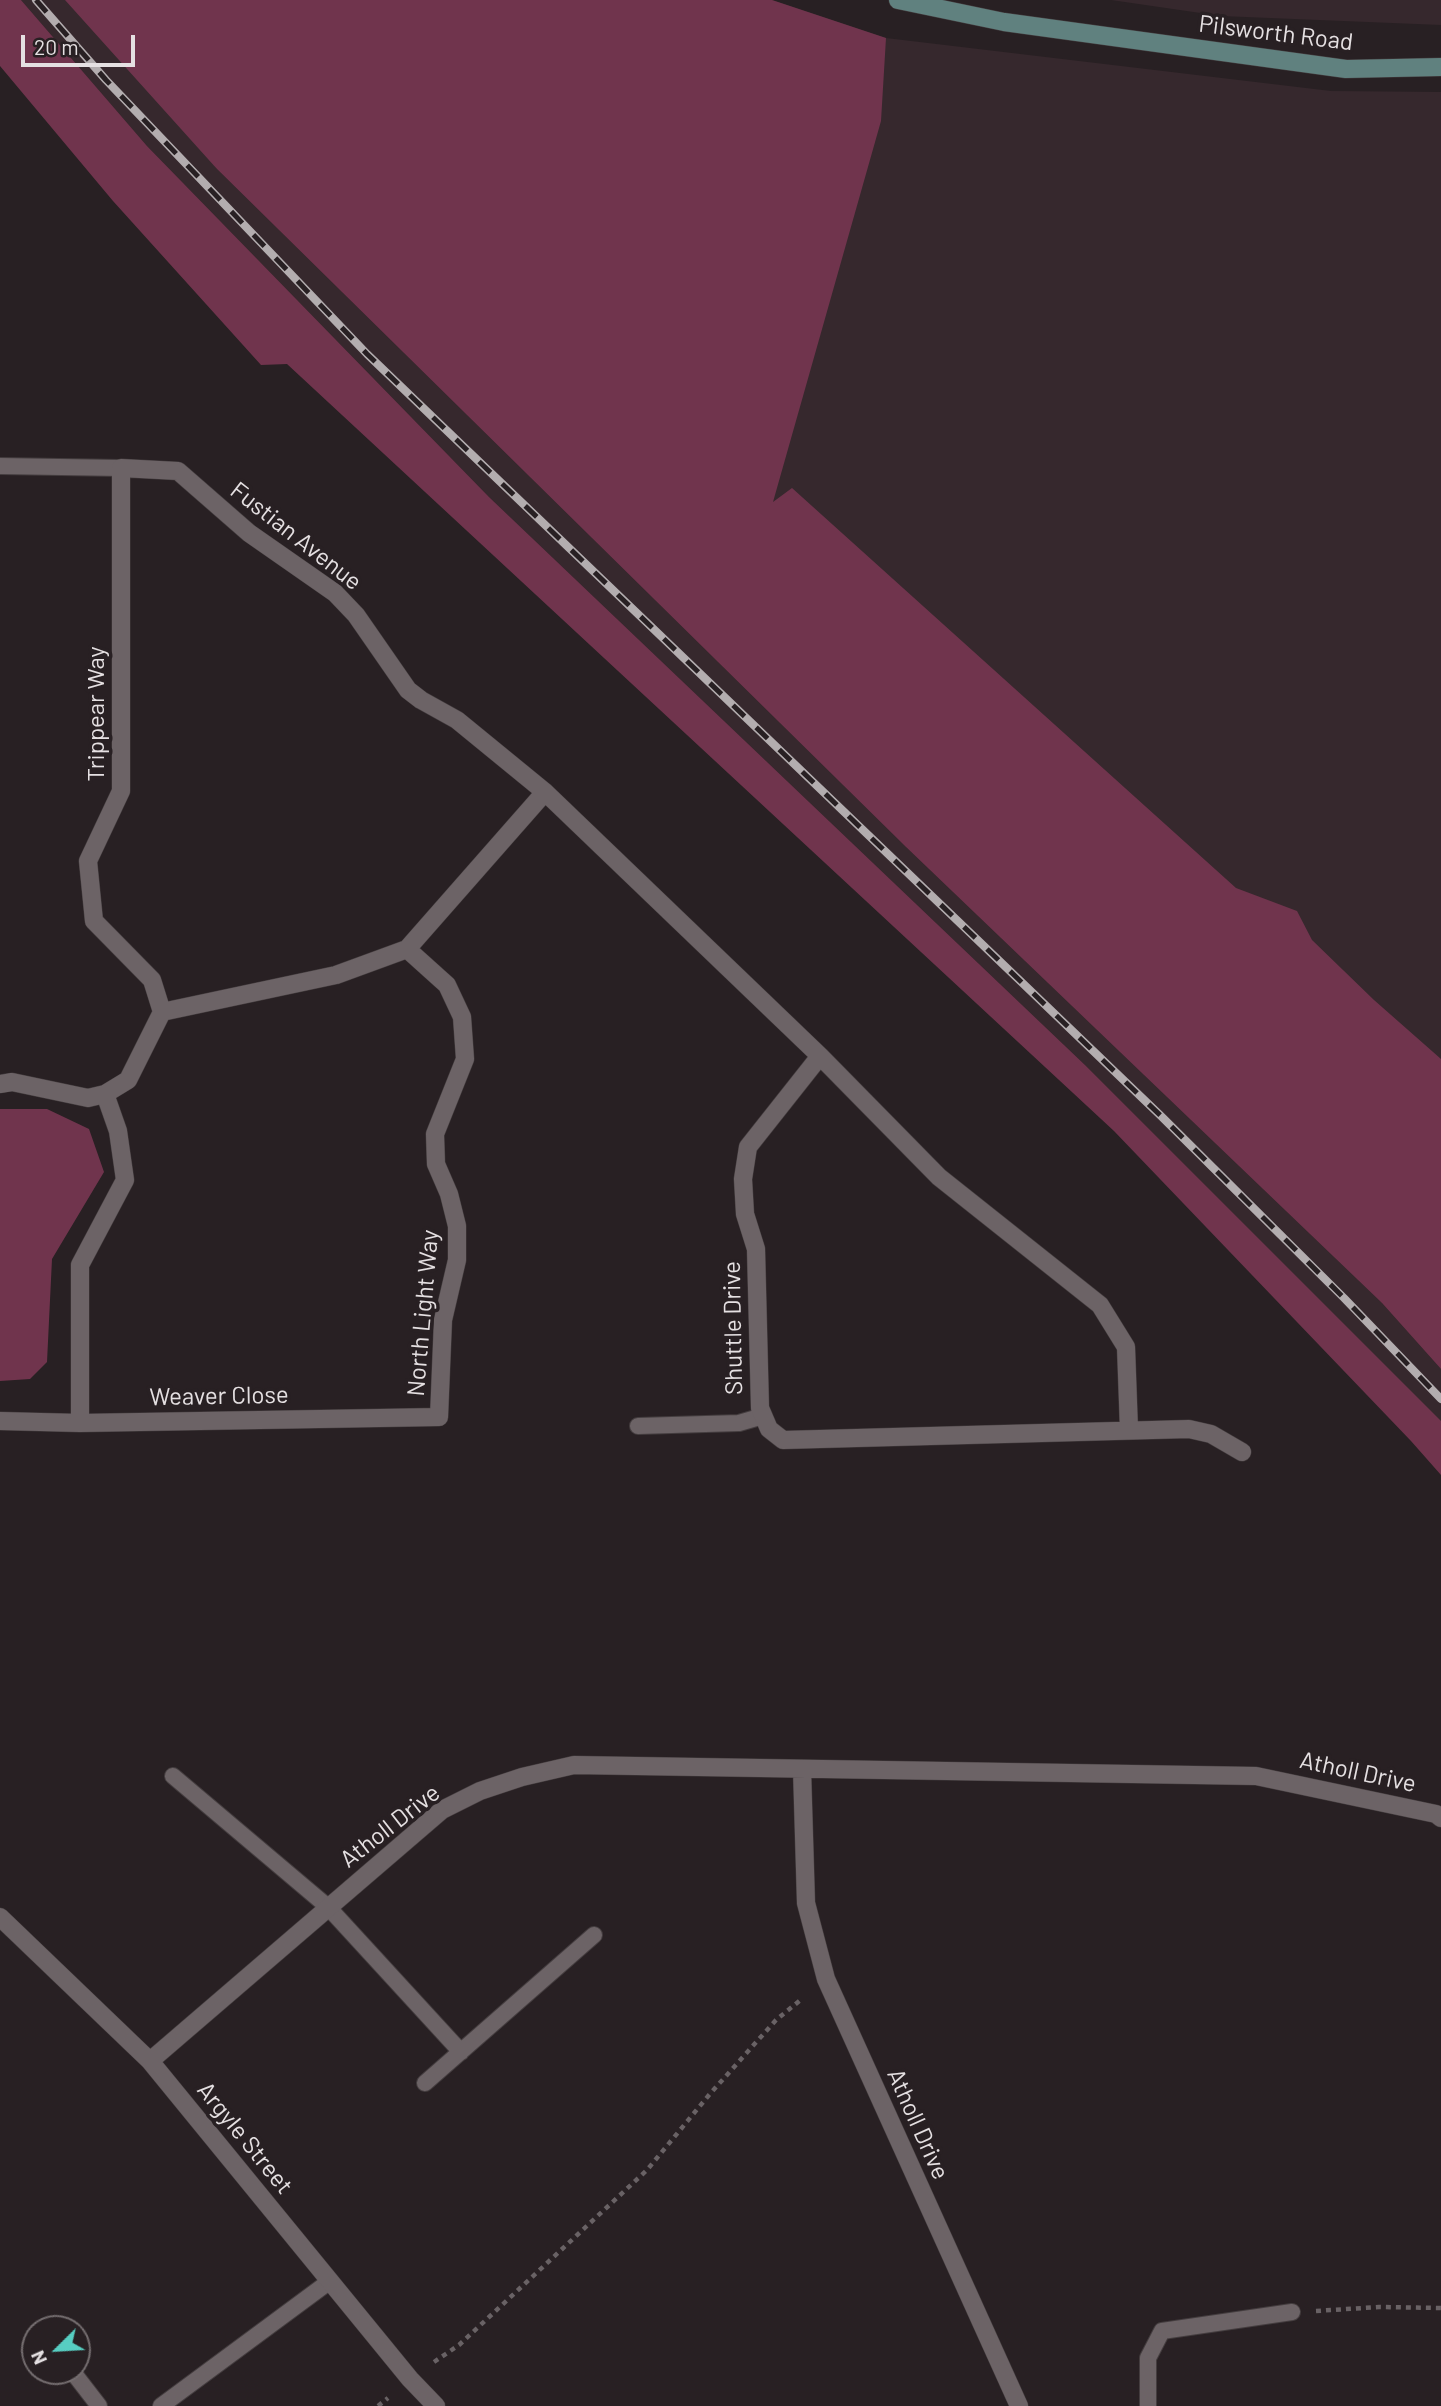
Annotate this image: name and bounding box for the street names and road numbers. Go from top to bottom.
street label: Pilsworth Road [1197,9,1355,57]
street label: Fustian Avenue [225,476,367,596]
street label: Trippear Way [82,646,110,782]
street label: North Light Way [401,1229,445,1397]
street label: Shuttle Drive [717,1261,749,1395]
street label: Weaver Close [149,1380,289,1412]
street label: Atholl Drive [1297,1746,1419,1798]
street label: Atholl Drive [335,1778,445,1874]
street label: Atholl Drive [881,2064,955,2184]
street label: Argyle Street [191,2076,299,2200]

